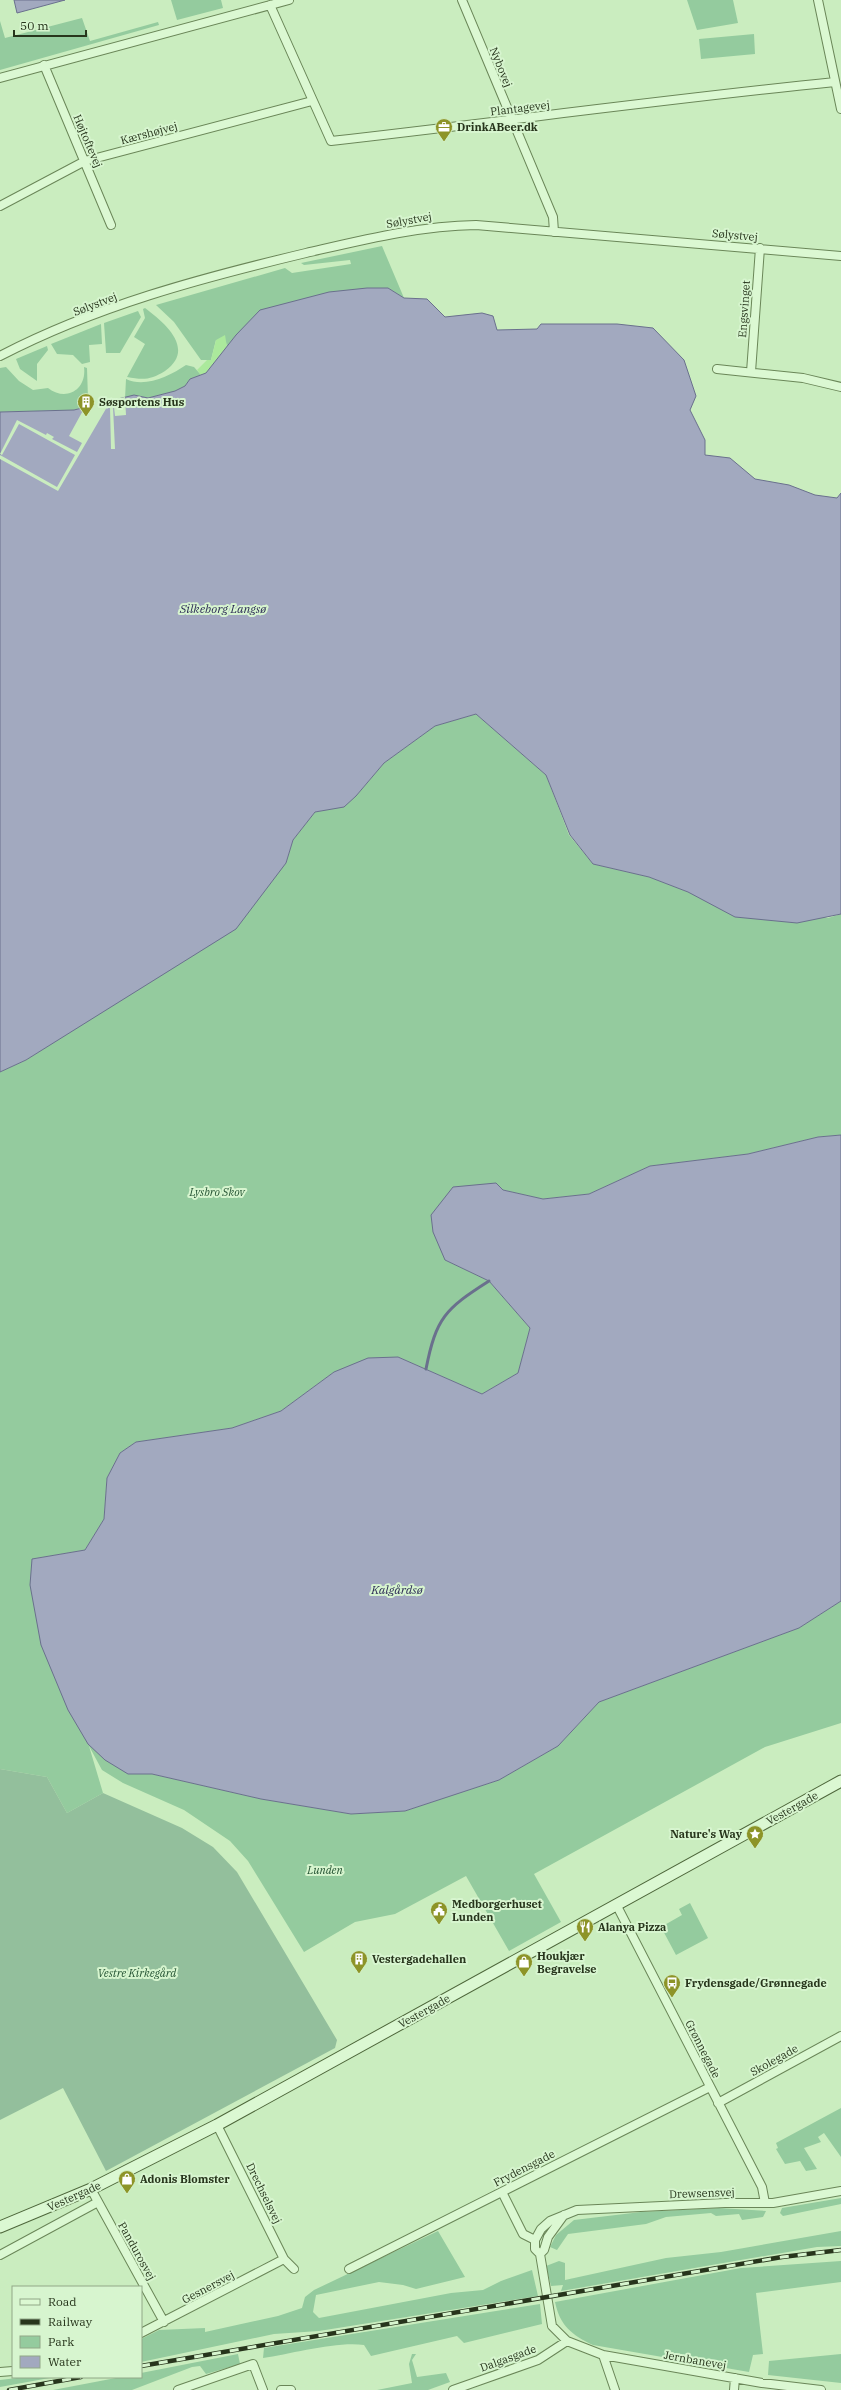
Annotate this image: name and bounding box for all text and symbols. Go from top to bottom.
scale bar [14,12,86,38]
text: 50 m [20,18,49,33]
street label: Nybovej [487,45,515,89]
street label: Plantagevej [489,97,551,119]
street label: Højtoftevej [70,112,106,170]
office icon: DrinkABeer.dk [434,117,454,142]
street label: Kærshøjvej [119,119,179,147]
place label: DrinkABeer.dk [457,120,538,134]
street label: Sølystvej [385,209,433,231]
street label: Sølystvej [712,226,758,244]
street label: Engsvinget [735,280,753,338]
street label: Sølystvej [71,289,119,319]
building icon: Søsportens Hus [76,392,96,417]
place label: Søsportens Hus [99,395,185,409]
water label: Silkeborg Langsø [179,601,267,616]
park label: Lysbro Skov [188,1185,246,1199]
water label: Kalgårdsø [370,1582,424,1597]
street label: Vestergade [764,1788,820,1828]
place icon: Nature's Way [745,1824,765,1849]
place label: Nature's Way [670,1827,743,1841]
park label: Lunden [306,1863,344,1877]
place label: Medborgerhuset Lunden [452,1897,542,1924]
public building icon: Medborgerhuset Lunden [429,1900,449,1925]
restaurant icon: Alanya Pizza [575,1917,595,1942]
place label: Alanya Pizza [598,1920,666,1934]
building icon: Vestergadehallen [349,1949,369,1974]
place label: Houkjær Begravelse [537,1949,597,1976]
place label: Vestergadehallen [372,1952,466,1966]
shop icon: Houkjær Begravelse [514,1952,534,1977]
park label: Vestre Kirkegård [98,1966,177,1980]
bus stop icon: Frydensgade/Grønnegade [662,1973,682,1998]
place label: Frydensgade/Grønnegade [685,1976,827,1990]
street label: Vestergade [396,1991,452,2031]
street label: Grønnegade [682,2018,724,2081]
street label: Skolegade [748,2041,801,2079]
street label: Frydensgade [491,2147,557,2189]
street label: Drechselsvej [243,2160,285,2226]
shop icon: Adonis Blomster [117,2169,137,2194]
place label: Adonis Blomster [140,2172,230,2186]
street label: Vestergade [45,2178,103,2214]
street label: Drewsensvej [669,2185,735,2201]
street label: Pandurosvej [115,2219,159,2283]
street label: Gesnersvej [179,2267,237,2307]
legend [12,2286,142,2378]
text: Road [48,2294,77,2309]
text: Railway [48,2314,93,2329]
text: Park [48,2334,74,2349]
street label: Dalgasgade [478,2341,538,2375]
street label: Jernbanevej [663,2348,727,2372]
text: Water [48,2354,82,2369]

